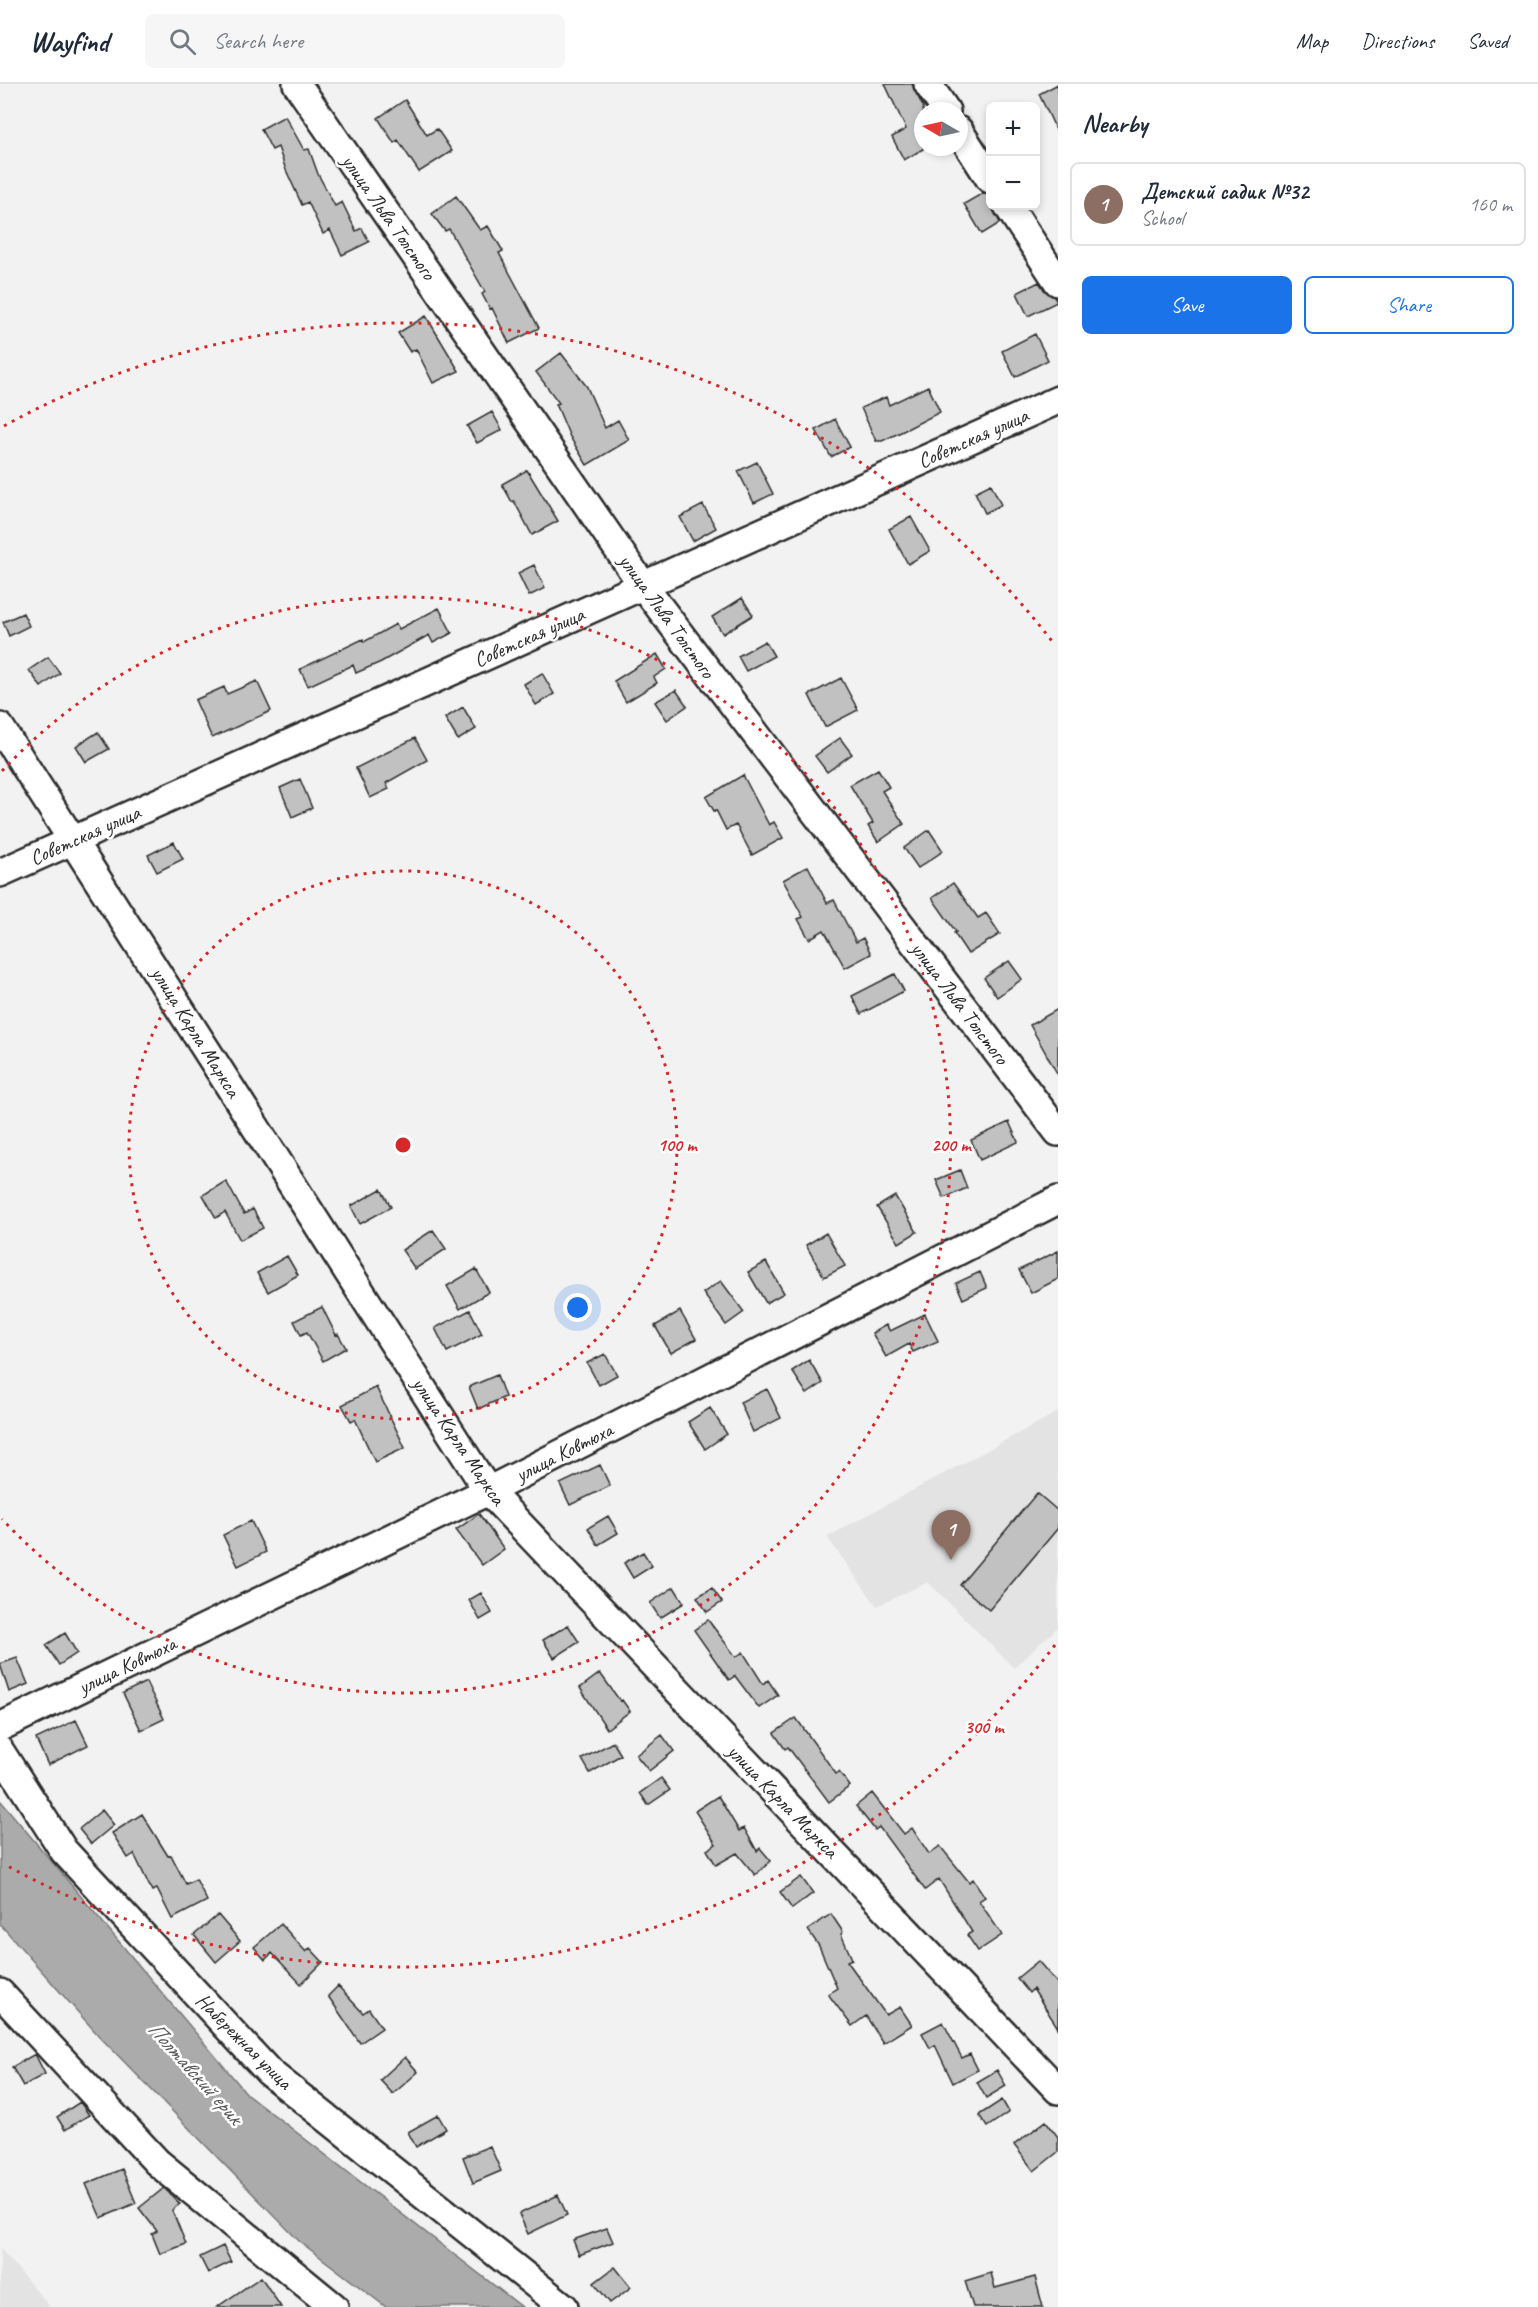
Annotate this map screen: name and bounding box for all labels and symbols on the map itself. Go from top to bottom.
north arrow [914,102,968,156]
street label: улица Льва Толстого [335,148,443,286]
street label: Советская улица [914,401,1034,474]
street label: улица Льва Толстого [612,547,722,684]
street label: Советская улица [470,600,590,673]
street label: Советская улица [26,798,146,871]
street label: улица Льва Толстого [904,935,1016,1071]
street label: улица Карла Маркса [144,960,247,1104]
text: 100 m [658,1134,698,1156]
text: 200 m [932,1134,972,1156]
centre of rings [393,1135,413,1155]
your location [563,1293,592,1322]
street label: улица Карла Маркса [405,1370,512,1512]
street label: улица Ковтюха [509,1415,619,1488]
pin: 1 [932,1510,970,1560]
street label: улица Ковтюха [72,1629,182,1701]
text: 300 m [965,1716,1005,1738]
street label: улица Карла Маркса [720,1737,845,1865]
street label: Набережная улица [190,1987,299,2096]
water label: Полтавский ерик [142,2016,251,2133]

